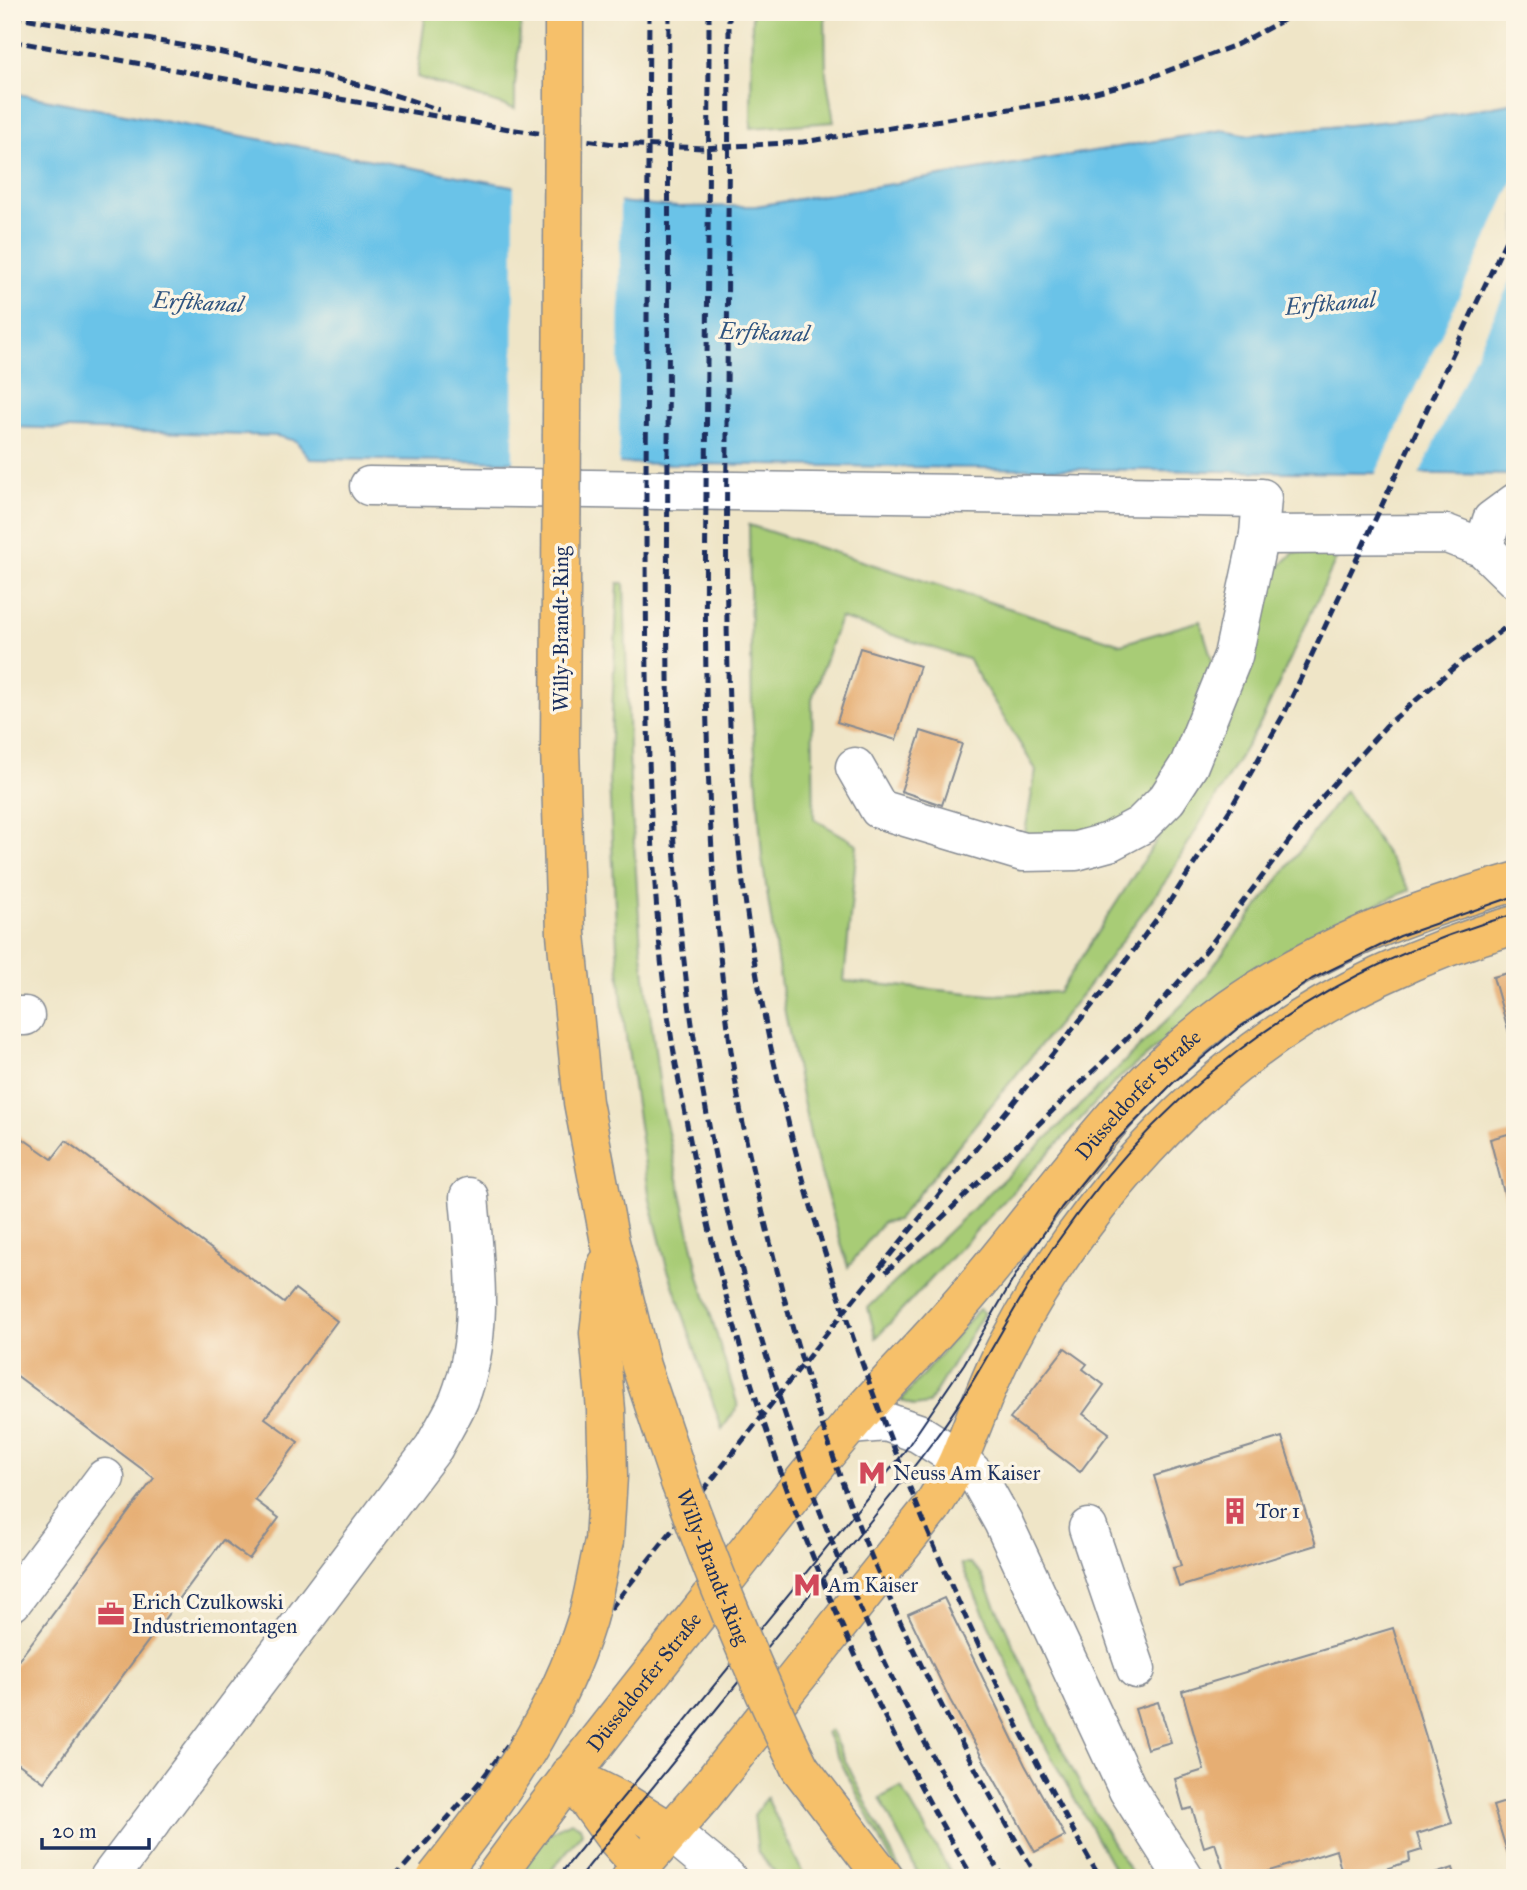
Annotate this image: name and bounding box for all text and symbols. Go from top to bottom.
water label: Erftkanal [1282,285,1378,321]
water label: Erftkanal [151,286,246,318]
water label: Erftkanal [717,316,812,348]
street label: Willy-Brandt-Ring [548,546,574,712]
street label: Düsseldorfer Straße [1070,1024,1207,1165]
metro station icon: Neuss Am Kaiser [857,1458,887,1488]
place label: Neuss Am Kaiser [893,1460,1041,1486]
street label: Willy-Brandt-Ring [671,1485,756,1649]
building icon: Tor 1 [1220,1496,1250,1526]
place label: Tor 1 [1256,1498,1300,1524]
metro station icon: Am Kaiser [792,1570,822,1600]
place label: Am Kaiser [827,1572,918,1598]
place label: Erich Czulkowski Industriemontagen [132,1589,297,1639]
office icon: Erich Czulkowski Industriemontagen [96,1599,126,1629]
street label: Düsseldorfer Straße [581,1607,707,1757]
scale bar [42,1806,149,1850]
text: 20 m [52,1818,97,1844]

